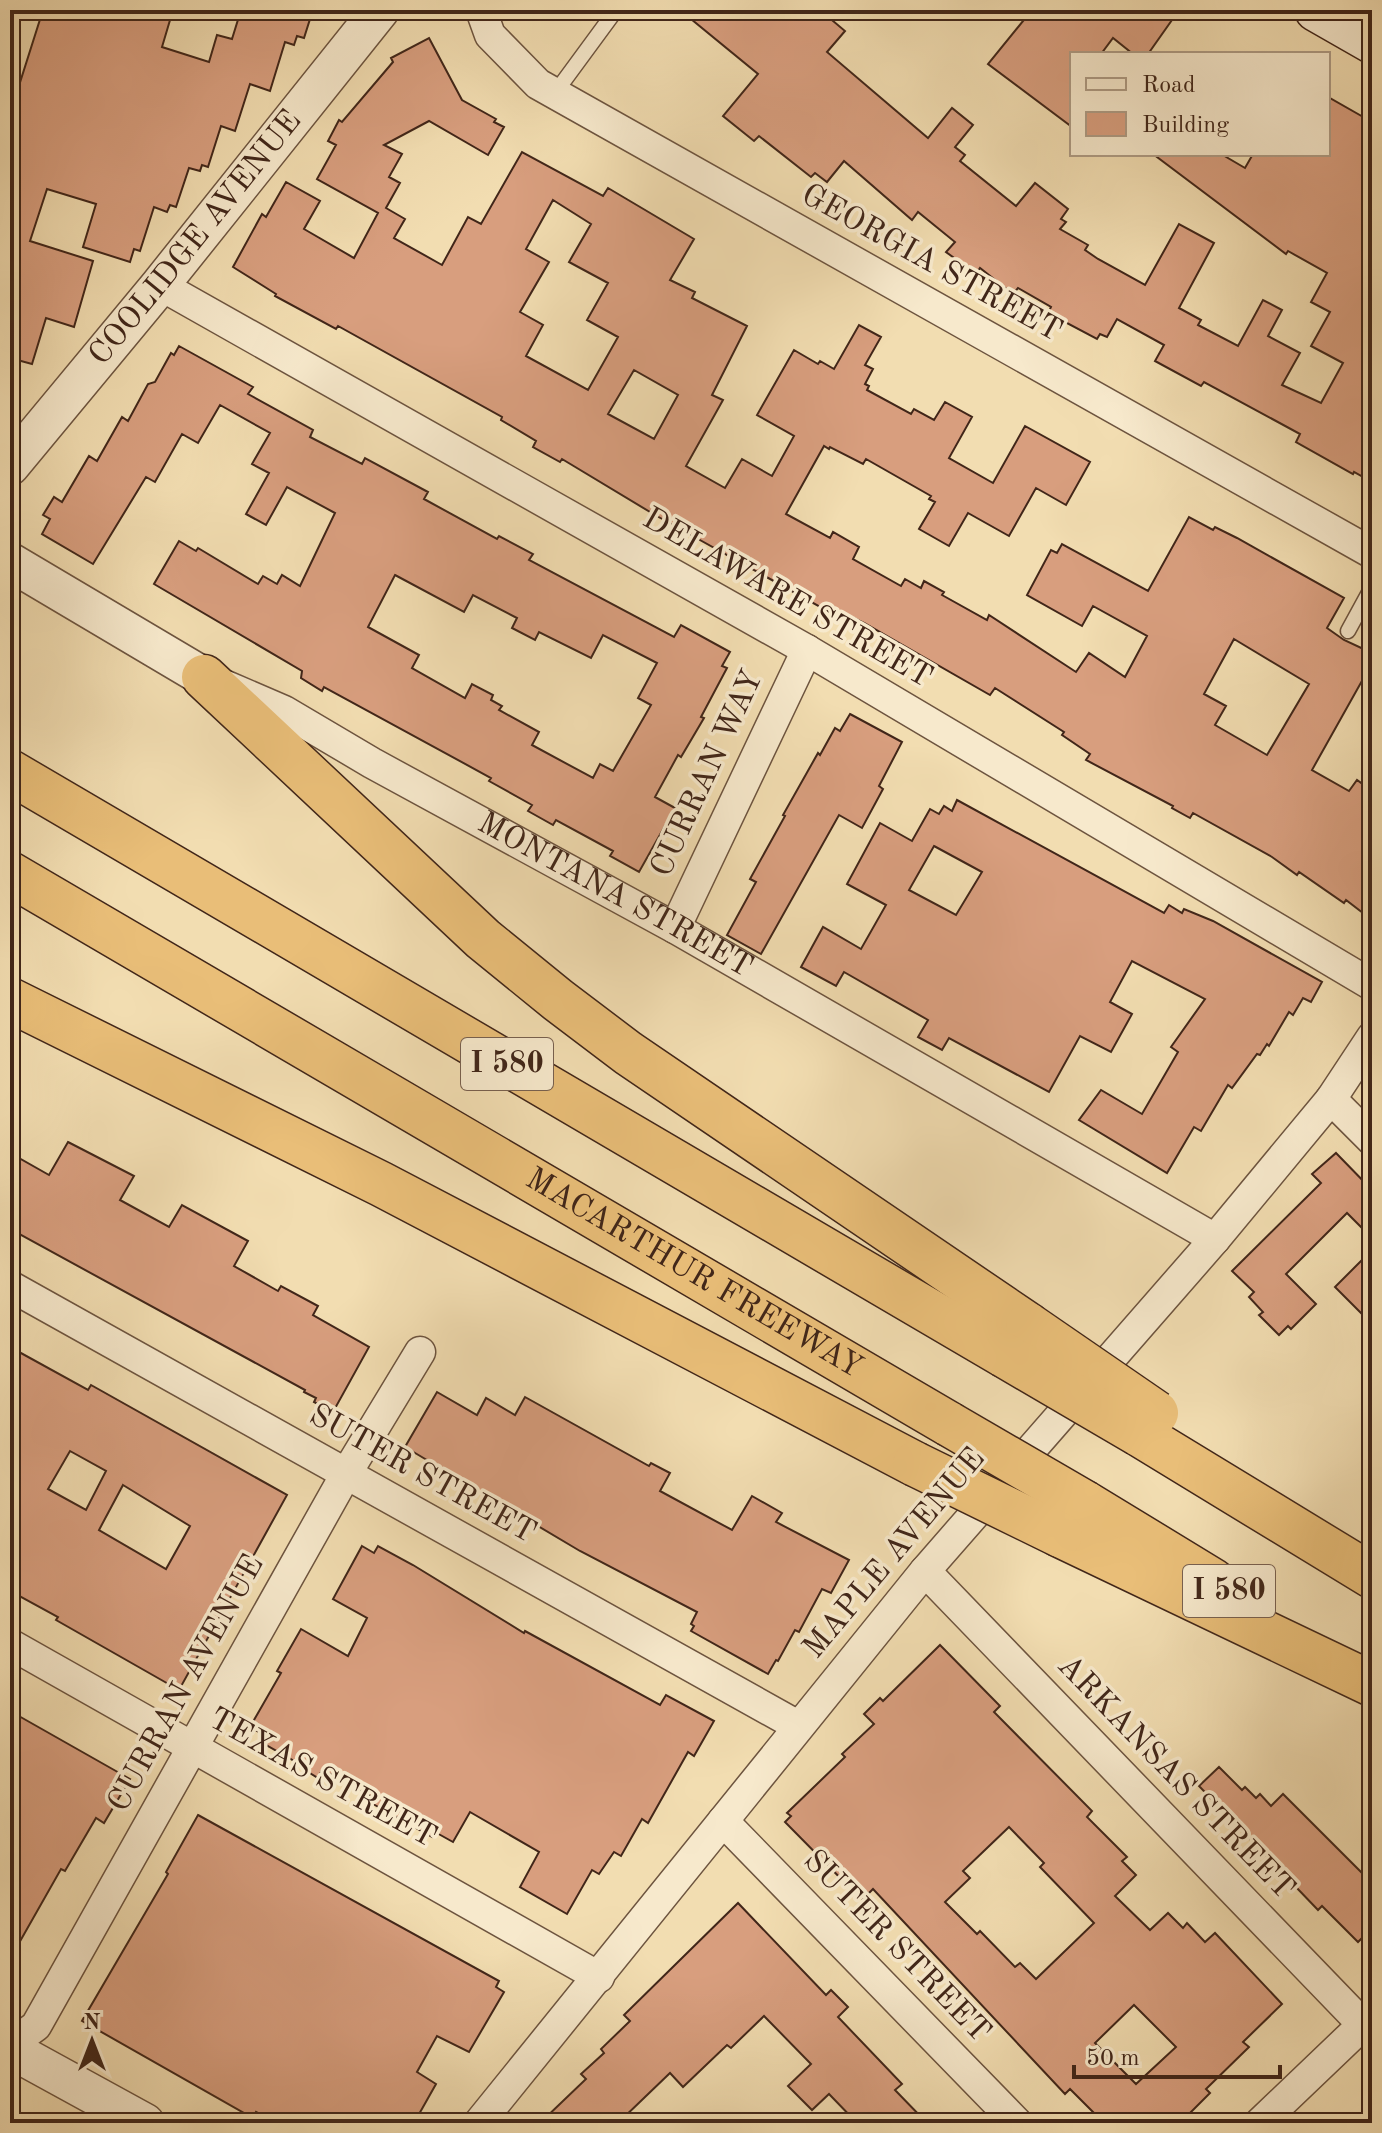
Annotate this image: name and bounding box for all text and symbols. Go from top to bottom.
legend [1070,52,1330,156]
text: Road [1142,74,1195,98]
street label: COOLIDGE AVENUE [84,105,308,372]
text: Building [1142,114,1229,138]
street label: GEORGIA STREET [796,179,1066,349]
street label: DELAWARE STREET [637,503,937,695]
street label: CURRAN WAY [646,666,770,882]
street label: MONTANA STREET [472,808,757,985]
road number: I 580 [461,1038,553,1090]
street label: MACARTHUR FREEWAY [520,1163,867,1385]
street label: SUTER STREET [303,1400,541,1550]
street label: MAPLE AVENUE [798,1443,992,1665]
street label: CURRAN AVENUE [103,1550,271,1818]
road number: I 580 [1183,1565,1275,1617]
street label: ARKANSAS STREET [1050,1650,1300,1906]
street label: TEXAS STREET [203,1703,441,1855]
street label: SUTER STREET [796,1845,996,2049]
north arrow [52,2001,132,2081]
text: N [84,2012,101,2034]
scale bar [1074,2029,1280,2079]
text: 50 m [1086,2047,1140,2071]

